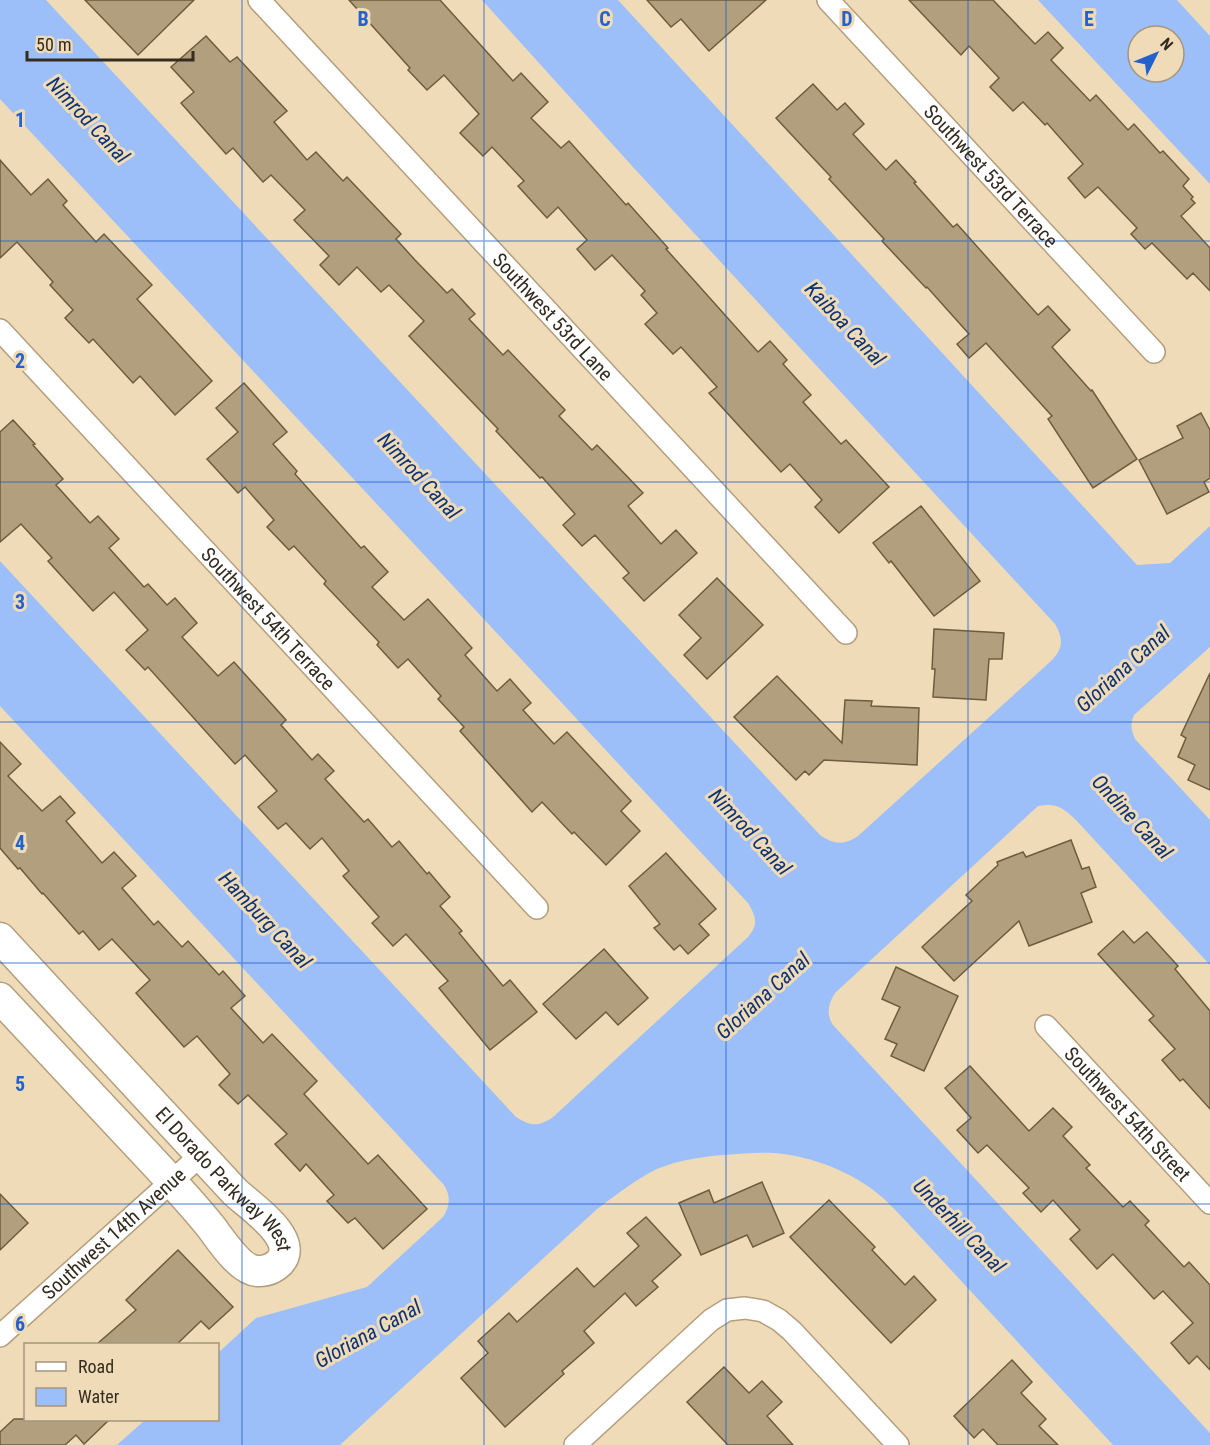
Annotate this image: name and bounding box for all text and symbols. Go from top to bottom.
text: B [357,7,369,31]
text: C [599,7,611,31]
text: D [841,7,853,31]
text: E [1084,7,1094,31]
scale bar [27,24,194,62]
north arrow [1126,24,1186,84]
text: 50 m [36,34,71,55]
text: N [1156,34,1177,54]
water label: Nimrod Canal [42,72,134,168]
street label: Southwest 53rd Terrace [919,100,1063,253]
text: 1 [15,108,25,132]
street label: Southwest 53rd Lane [487,248,618,386]
water label: Kaiboa Canal [800,277,890,371]
text: 2 [15,349,25,373]
water label: Nimrod Canal [373,428,465,524]
street label: Southwest 54th Terrace [196,542,340,695]
text: 3 [15,590,25,614]
water label: Gloriana Canal [1071,621,1175,717]
water label: Ondine Canal [1087,770,1177,864]
water label: Nimrod Canal [704,784,796,880]
text: 4 [15,831,25,855]
water label: Hamburg Canal [214,866,316,974]
water label: Gloriana Canal [711,948,815,1044]
street label: Southwest 54th Street [1059,1042,1196,1186]
text: 5 [15,1072,25,1096]
street label: El Dorado Parkway West [150,1102,297,1252]
street label: Southwest 14th Avenue [37,1163,191,1305]
water label: Underhill Canal [908,1174,1010,1278]
water label: Gloriana Canal [311,1295,426,1373]
text: 6 [15,1312,25,1336]
legend [24,1343,219,1421]
text: Road [78,1356,114,1377]
text: Water [78,1386,120,1407]

